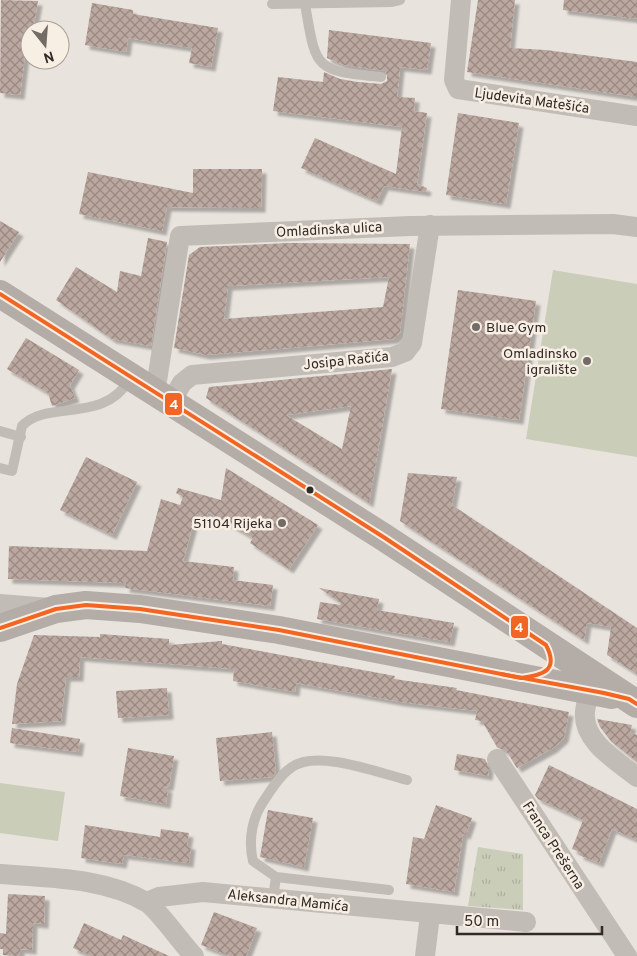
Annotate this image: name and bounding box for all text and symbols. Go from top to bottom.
north arrow [20,20,70,70]
text: N [41,46,56,66]
street label: Ljudevita Matešića [473,85,590,118]
street label: Omladinska ulica [276,219,383,242]
place label: Blue Gym [486,320,546,337]
marker: Blue Gym [470,321,482,333]
place label: Omladinsko igralište [503,346,577,379]
street label: Josipa Račića [303,349,390,374]
marker: Omladinsko igralište [581,355,593,367]
line badge: 4 [164,392,183,416]
text: 4 [170,397,179,414]
unlabelled marker [305,485,315,495]
place label: 51104 Rijeka [193,516,272,533]
marker: 51104 Rijeka [276,517,288,529]
line badge: 4 [510,615,529,639]
text: 4 [515,620,524,637]
street label: Franca Prešerna [518,799,587,893]
street label: Aleksandra Mamića [226,887,349,916]
scale bar [457,904,602,936]
text: 50 m [464,913,499,932]

